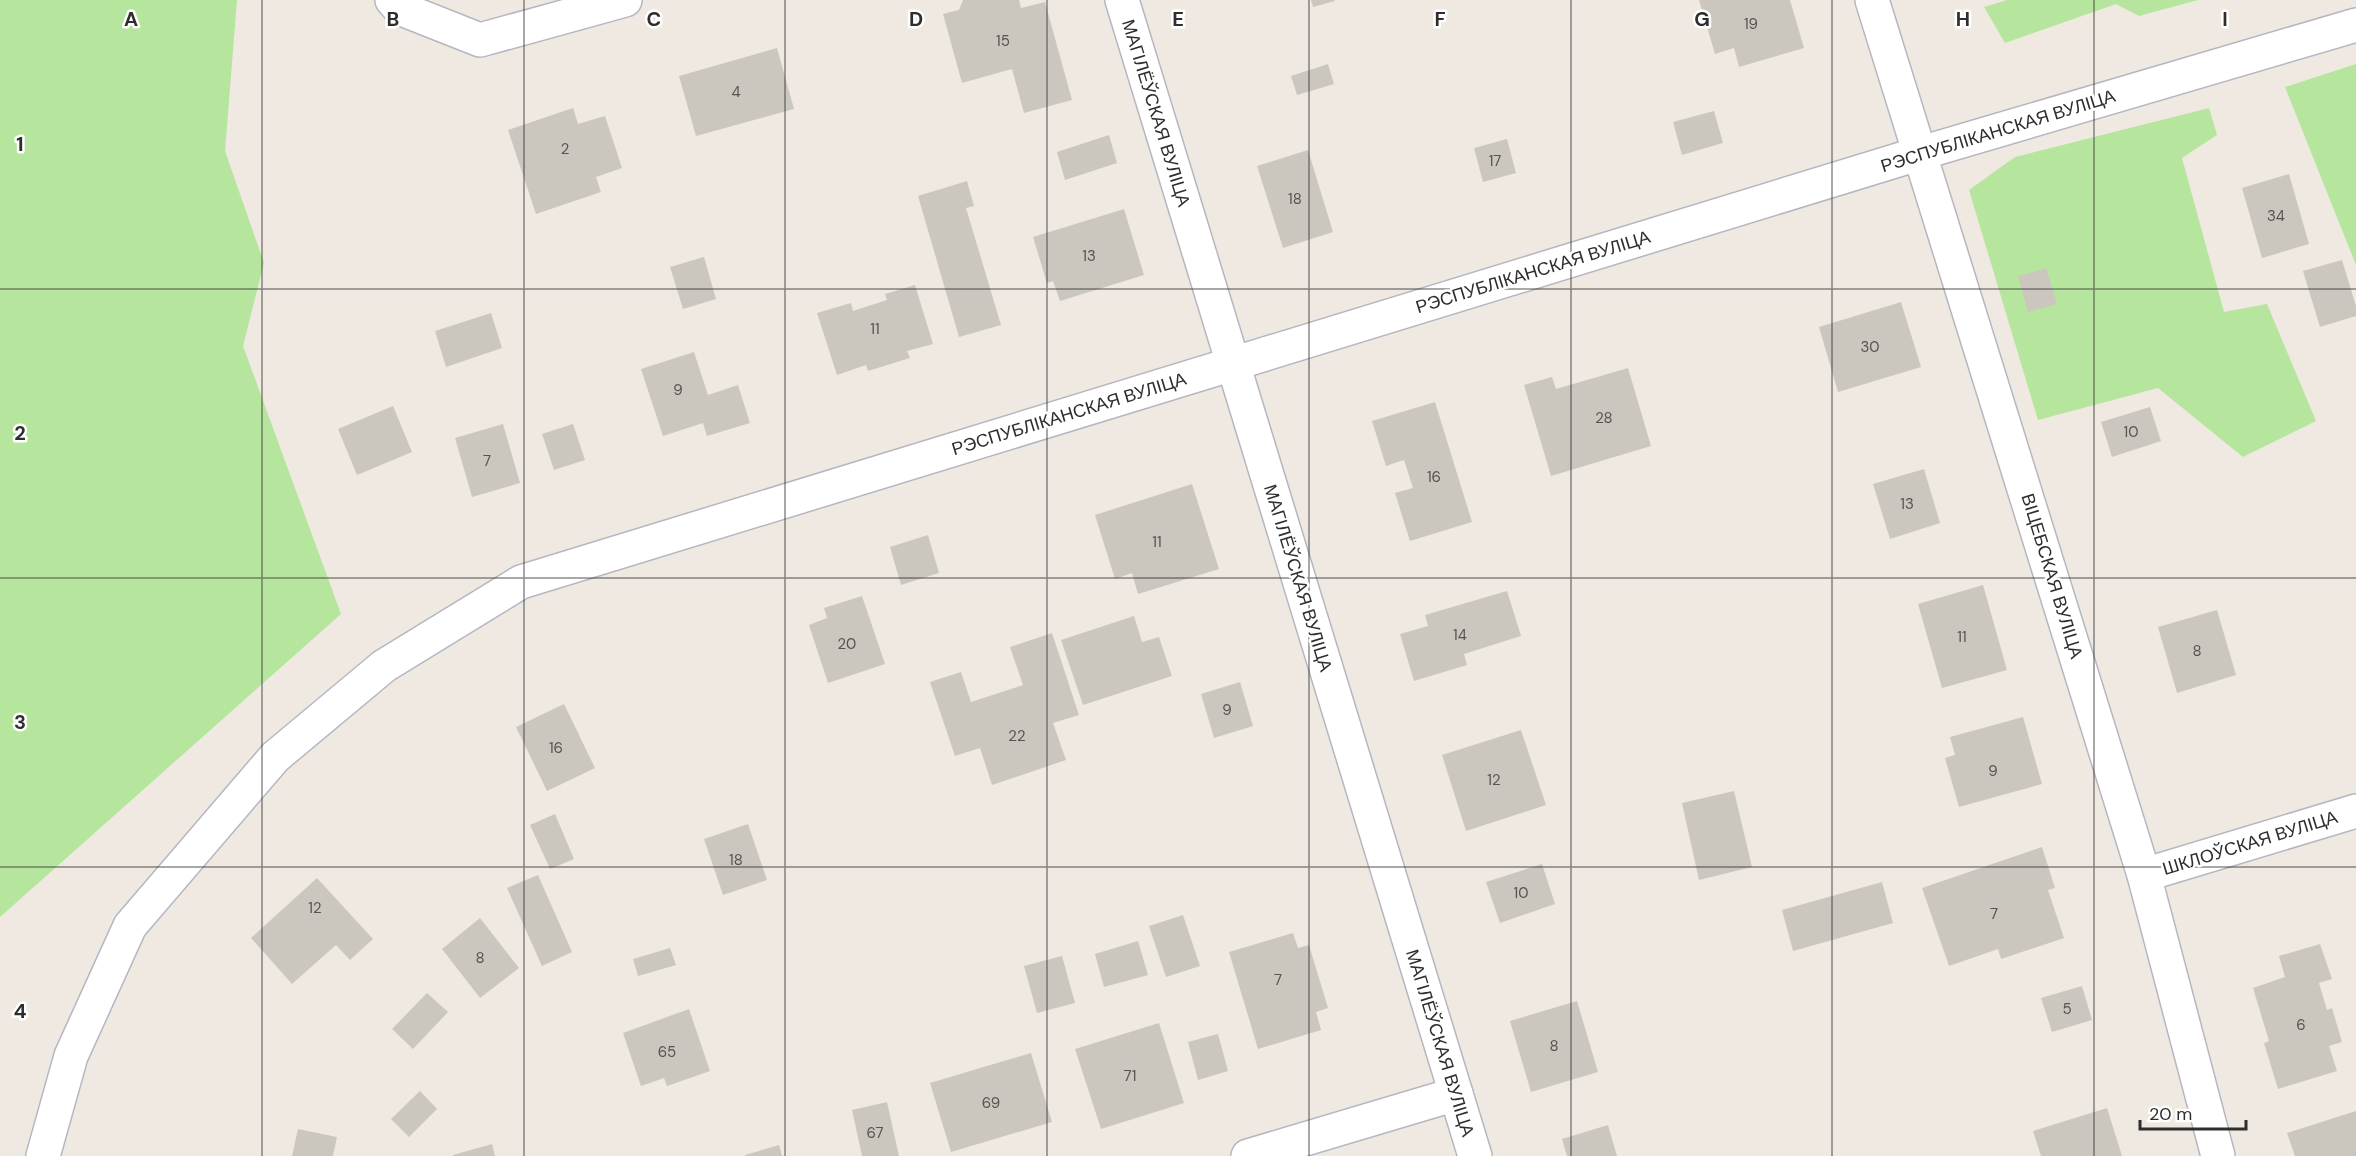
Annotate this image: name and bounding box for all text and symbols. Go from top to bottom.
text: A [124,6,138,32]
text: B [387,6,399,32]
text: C [647,6,661,32]
text: D [909,6,923,32]
text: E [1172,6,1184,32]
text: F [1434,6,1446,32]
text: G [1694,6,1710,32]
text: H [1956,6,1970,32]
text: I [2222,6,2228,32]
house number: 19 [1744,14,1758,34]
street label: МАГІЛЁЎСКАЯ ВУЛІЦА [1116,16,1196,210]
house number: 15 [996,31,1010,51]
house number: 4 [731,82,741,102]
street label: РЭСПУБЛІКАНСКАЯ ВУЛІЦА [1878,84,2118,178]
text: 1 [16,131,24,157]
house number: 2 [561,139,569,159]
house number: 17 [1489,151,1501,171]
house number: 18 [1288,189,1302,209]
house number: 34 [2267,206,2285,226]
street label: РЭСПУБЛІКАНСКАЯ ВУЛІЦА [1413,225,1653,319]
house number: 13 [1082,246,1096,266]
house number: 11 [870,319,880,339]
house number: 30 [1860,337,1880,357]
street label: РЭСПУБЛІКАНСКАЯ ВУЛІЦА [949,367,1189,461]
house number: 9 [673,380,683,400]
house number: 28 [1595,408,1613,428]
text: 2 [14,420,26,446]
house number: 10 [2124,422,2138,442]
house number: 7 [483,451,491,471]
house number: 16 [1427,467,1441,487]
street label: МАГІЛЁЎСКАЯ ВУЛІЦА [1258,481,1338,675]
street label: ВІЦЕБСКАЯ ВУЛІЦА [2015,490,2089,662]
house number: 13 [1900,494,1914,514]
house number: 11 [1152,532,1162,552]
house number: 14 [1453,625,1467,645]
house number: 11 [1957,627,1967,647]
house number: 20 [838,634,856,654]
house number: 8 [2192,641,2202,661]
house number: 9 [1222,700,1232,720]
text: 3 [14,709,26,735]
house number: 22 [1008,726,1026,746]
house number: 16 [549,738,563,758]
house number: 9 [1988,761,1998,781]
house number: 12 [1487,770,1501,790]
street label: ШКЛОЎСКАЯ ВУЛІЦА [2160,805,2340,881]
house number: 18 [729,850,743,870]
house number: 10 [1514,883,1528,903]
house number: 12 [308,898,322,918]
house number: 7 [1990,904,1998,924]
street label: МАГІЛЁЎСКАЯ ВУЛІЦА [1400,946,1480,1140]
house number: 8 [475,948,485,968]
house number: 7 [1274,970,1282,990]
text: 4 [14,998,27,1024]
house number: 5 [2062,999,2072,1019]
house number: 6 [2296,1015,2306,1035]
house number: 8 [1549,1036,1559,1056]
house number: 65 [658,1042,676,1062]
house number: 71 [1124,1066,1136,1086]
house number: 69 [982,1093,1000,1113]
scale bar [2140,1093,2246,1131]
text: 20 m [2149,1102,2192,1126]
house number: 67 [866,1123,884,1143]

